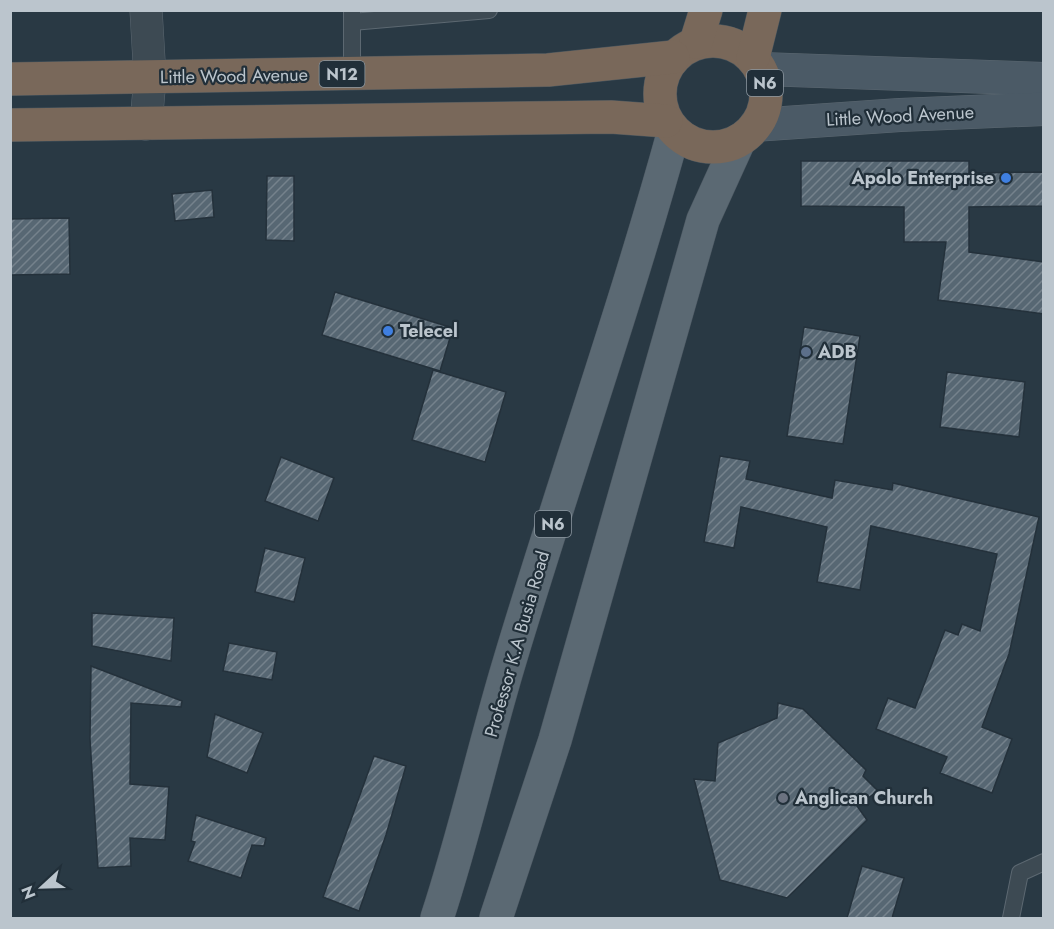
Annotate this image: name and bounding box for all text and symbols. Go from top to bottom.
road number: N12 [320,61,364,87]
street label: Little Wood Avenue [160,62,308,90]
road number: N6 [747,70,783,96]
street label: Little Wood Avenue [825,99,975,133]
place label: Apolo Enterprise [851,165,994,191]
marker: Apolo Enterprise [999,171,1013,185]
place label: Telecel [400,318,458,344]
marker: Telecel [381,324,395,338]
place label: ADB [817,339,856,365]
marker: ADB [799,345,813,359]
road number: N6 [535,511,571,537]
street label: Professor K.A Busia Road [478,548,556,740]
place label: Anglican Church [794,785,933,811]
marker: Anglican Church [776,791,790,805]
north arrow [12,857,72,917]
text: N [16,882,42,903]

